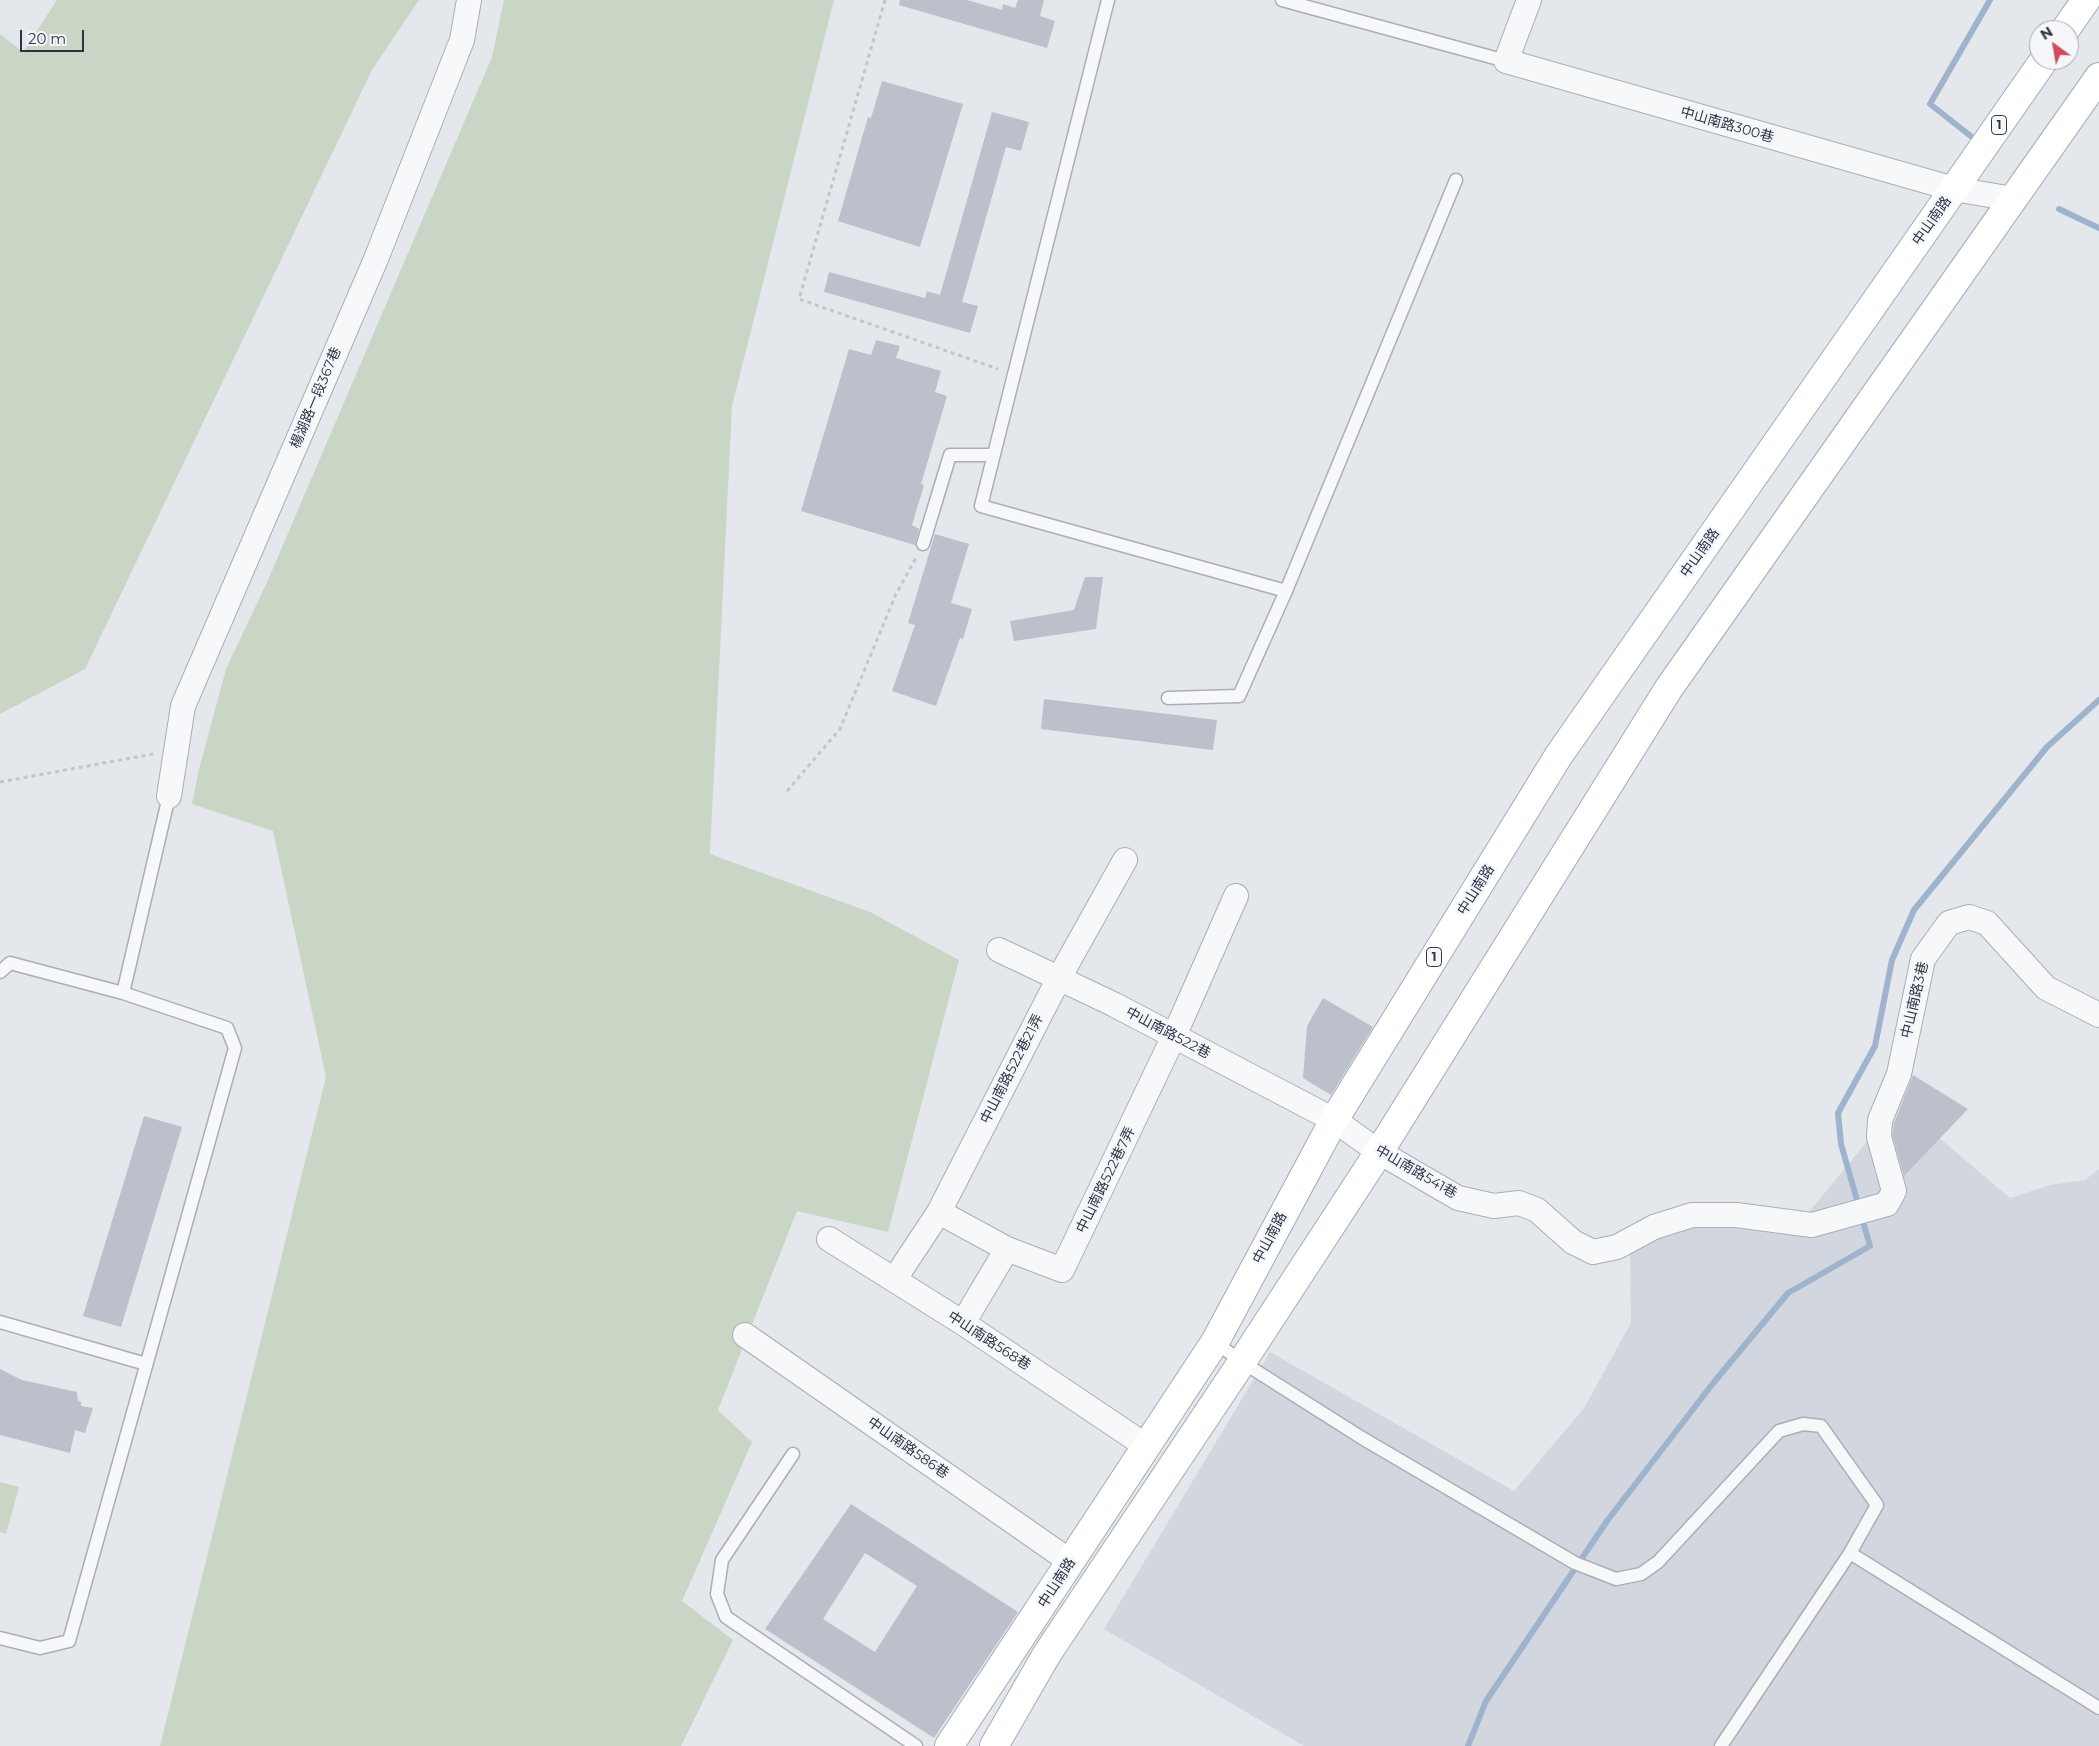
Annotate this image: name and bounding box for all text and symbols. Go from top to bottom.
scale bar [22,20,86,52]
north arrow [2029,20,2079,70]
text: N [2037,22,2056,44]
text: 20 m [28,29,66,48]
street label: 中山南路300巷 [1678,104,1776,146]
road number: 1 [1992,116,2006,134]
street label: 中山南路 [1909,193,1955,249]
street label: 楊湖路一段367巷 [287,345,345,451]
street label: 中山南路 [1677,525,1723,581]
street label: 中山南路 [1454,862,1498,918]
road number: 1 [1426,948,1442,966]
street label: 中山南路3巷 [1898,960,1932,1040]
street label: 中山南路522巷 [1123,1004,1213,1062]
street label: 中山南路522巷21弄 [977,1011,1047,1127]
street label: 中山南路522巷7弄 [1073,1124,1139,1236]
street label: 中山南路541巷 [1372,1142,1460,1202]
street label: 中山南路 [1249,1209,1291,1267]
street label: 中山南路568巷 [944,1308,1034,1374]
street label: 中山南路586巷 [864,1414,952,1482]
street label: 中山南路 [1035,1555,1079,1611]

